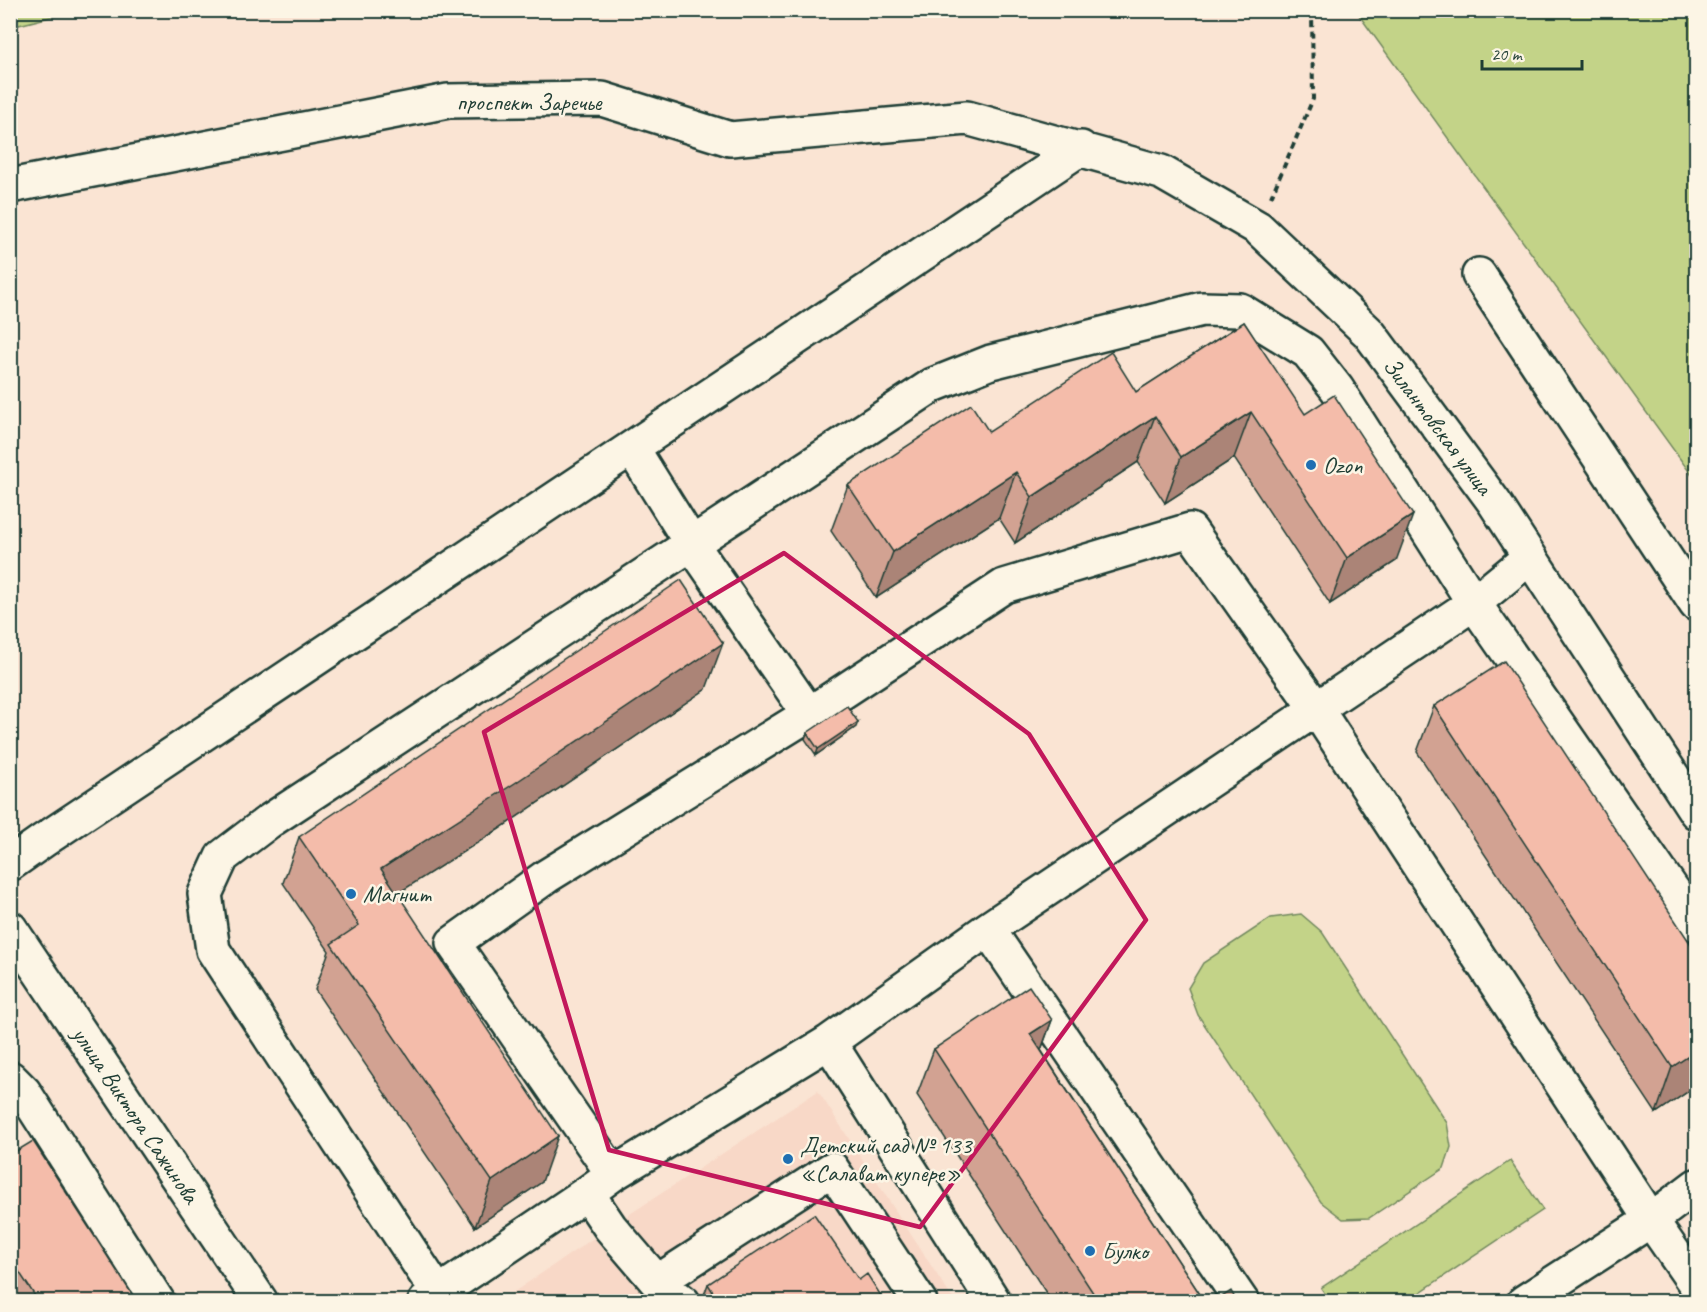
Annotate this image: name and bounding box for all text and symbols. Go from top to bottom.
scale bar [1482,33,1582,71]
text: 20 m [1491,43,1524,65]
street label: проспект Заречье [457,87,604,117]
street label: Зилантовская улица [1377,351,1500,502]
place label: Ozon [1323,450,1363,480]
marker: Ozon [1304,458,1318,472]
place label: Магнит [363,879,432,909]
marker: Магнит [344,887,358,901]
street label: улица Виктора Сажинова [65,1019,207,1210]
place label: Детский сад № 133 «Салават купере» [800,1130,974,1188]
marker: Детский сад № 133 «Салават купере» [781,1152,795,1166]
place label: Булко [1102,1236,1150,1266]
marker: Булко [1083,1244,1097,1258]

